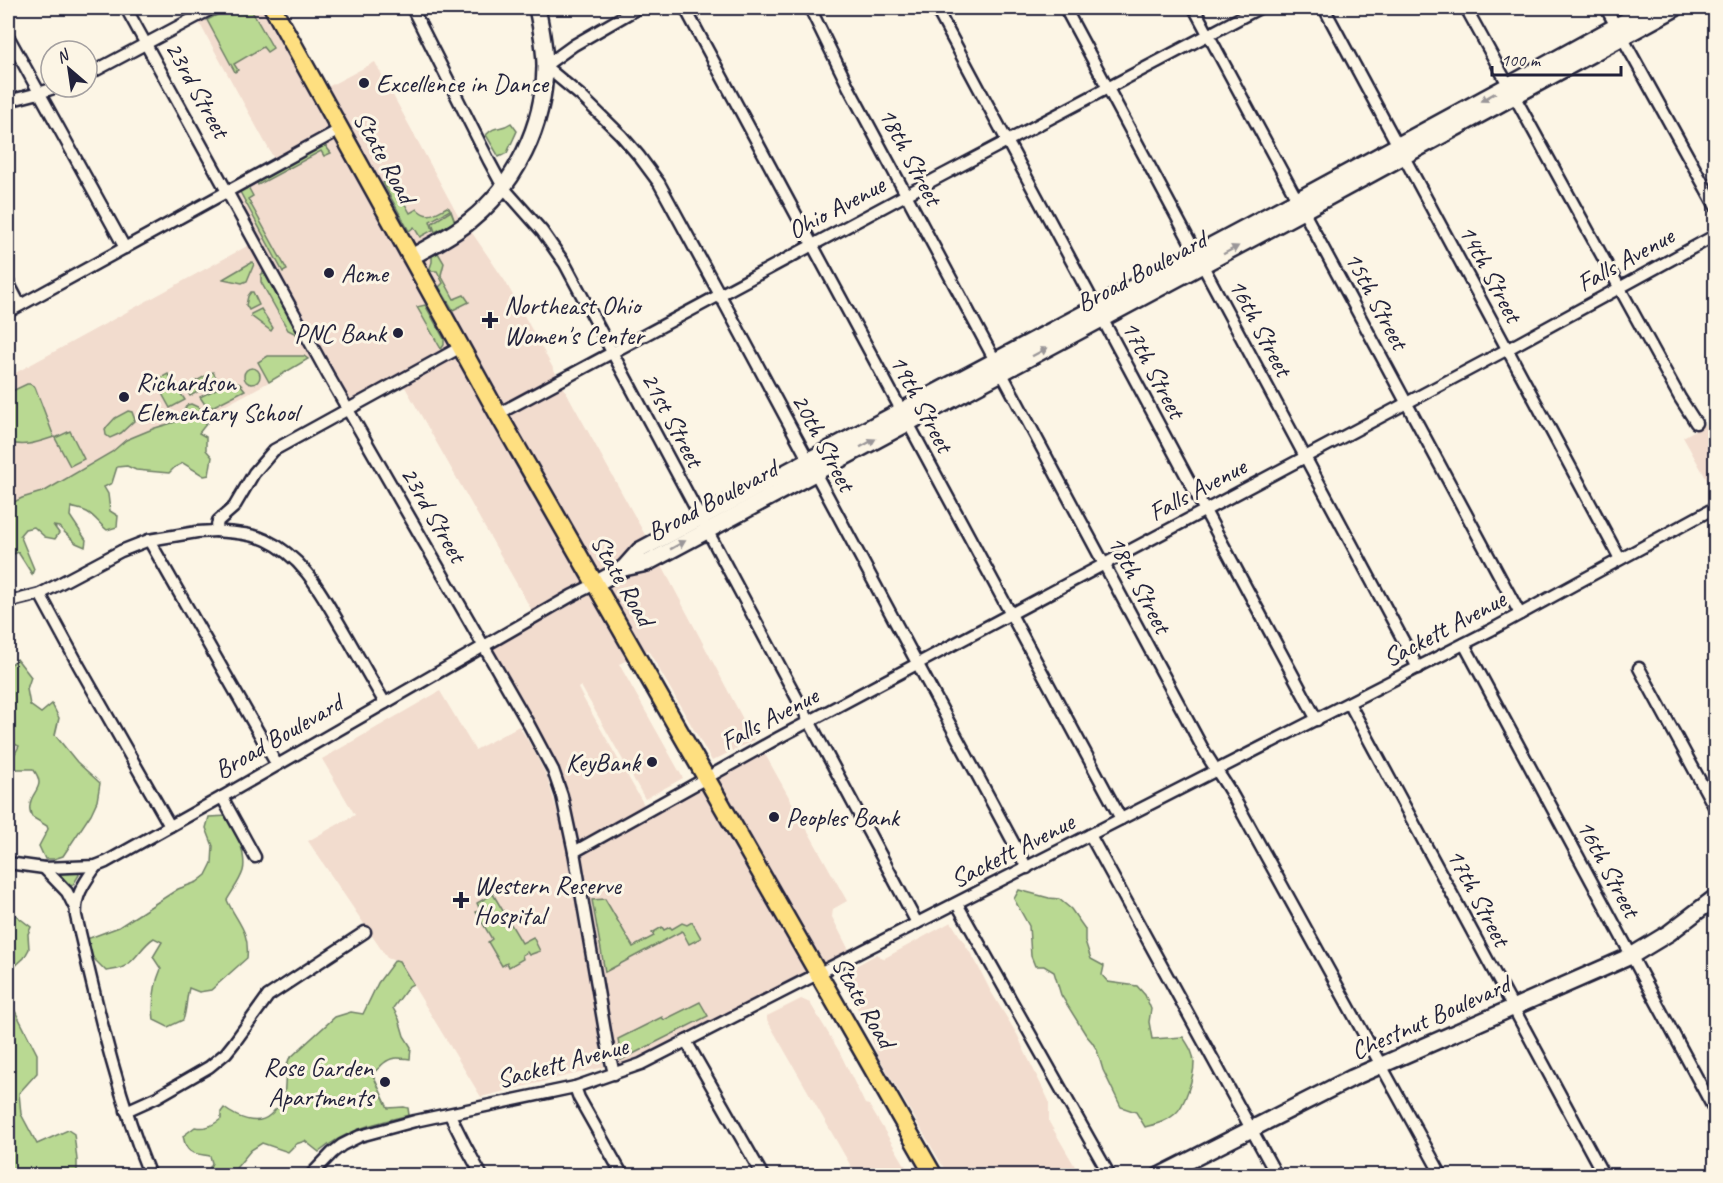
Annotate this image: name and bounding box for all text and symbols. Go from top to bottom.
street label: 23rd Street [158,35,239,145]
north arrow [39,39,99,99]
scale bar [1492,39,1621,77]
text: N [53,44,74,68]
text: 100 m [1501,49,1542,71]
place label: Excellence in Dance [376,67,550,100]
marker: Excellence in Dance [357,76,371,90]
one-way arrow [1479,92,1496,102]
street label: 18th Street [871,102,951,213]
street label: State Road [346,105,425,212]
street label: Ohio Avenue [782,167,892,247]
street label: 14th Street [1451,219,1531,330]
street label: Falls Avenue [1571,219,1681,300]
street label: Broad Boulevard [1070,222,1215,320]
one-way arrow [1223,245,1240,255]
street label: 15th Street [1337,246,1417,357]
place label: Acme [341,257,390,290]
marker: Acme [322,266,336,280]
street label: 16th Street [1221,273,1301,384]
place label: Northeast Ohio Women's Center [504,289,646,352]
marker: Northeast Ohio Women's Center [481,311,499,329]
street label: 17th Street [1114,315,1194,426]
place label: PNC Bank [294,317,387,350]
marker: PNC Bank [391,326,405,340]
one-way arrow [1032,347,1049,357]
street label: 19th Street [882,349,962,460]
place label: Richardson Elementary School [136,366,303,429]
street label: 21st Street [634,366,712,475]
street label: 20th Street [784,388,864,499]
marker: Richardson Elementary School [117,390,131,404]
one-way arrow [860,438,877,448]
street label: Falls Avenue [1143,449,1253,529]
street label: Broad Boulevard [641,451,786,549]
street label: 23rd Street [393,460,475,570]
street label: State Road [583,529,664,635]
street label: 18th Street [1100,530,1180,641]
one-way arrow [670,540,686,551]
street label: Sackett Avenue [1377,582,1513,675]
street label: Falls Avenue [715,678,825,758]
street label: Broad Boulevard [208,685,352,786]
place label: KeyBank [566,746,643,779]
marker: KeyBank [645,755,659,769]
place label: Peoples Bank [786,801,901,834]
street label: Sackett Avenue [945,805,1081,896]
marker: Peoples Bank [767,810,781,824]
street label: 16th Street [1569,814,1649,925]
street label: 17th Street [1439,843,1519,954]
place label: Western Reserve Hospital [474,869,622,932]
marker: Western Reserve Hospital [452,891,470,909]
street label: State Road [824,951,905,1057]
street label: Chestnut Boulevard [1346,966,1518,1067]
street label: Sackett Avenue [493,1029,633,1096]
place label: Rose Garden Apartments [263,1051,375,1114]
marker: Rose Garden Apartments [378,1075,392,1089]

